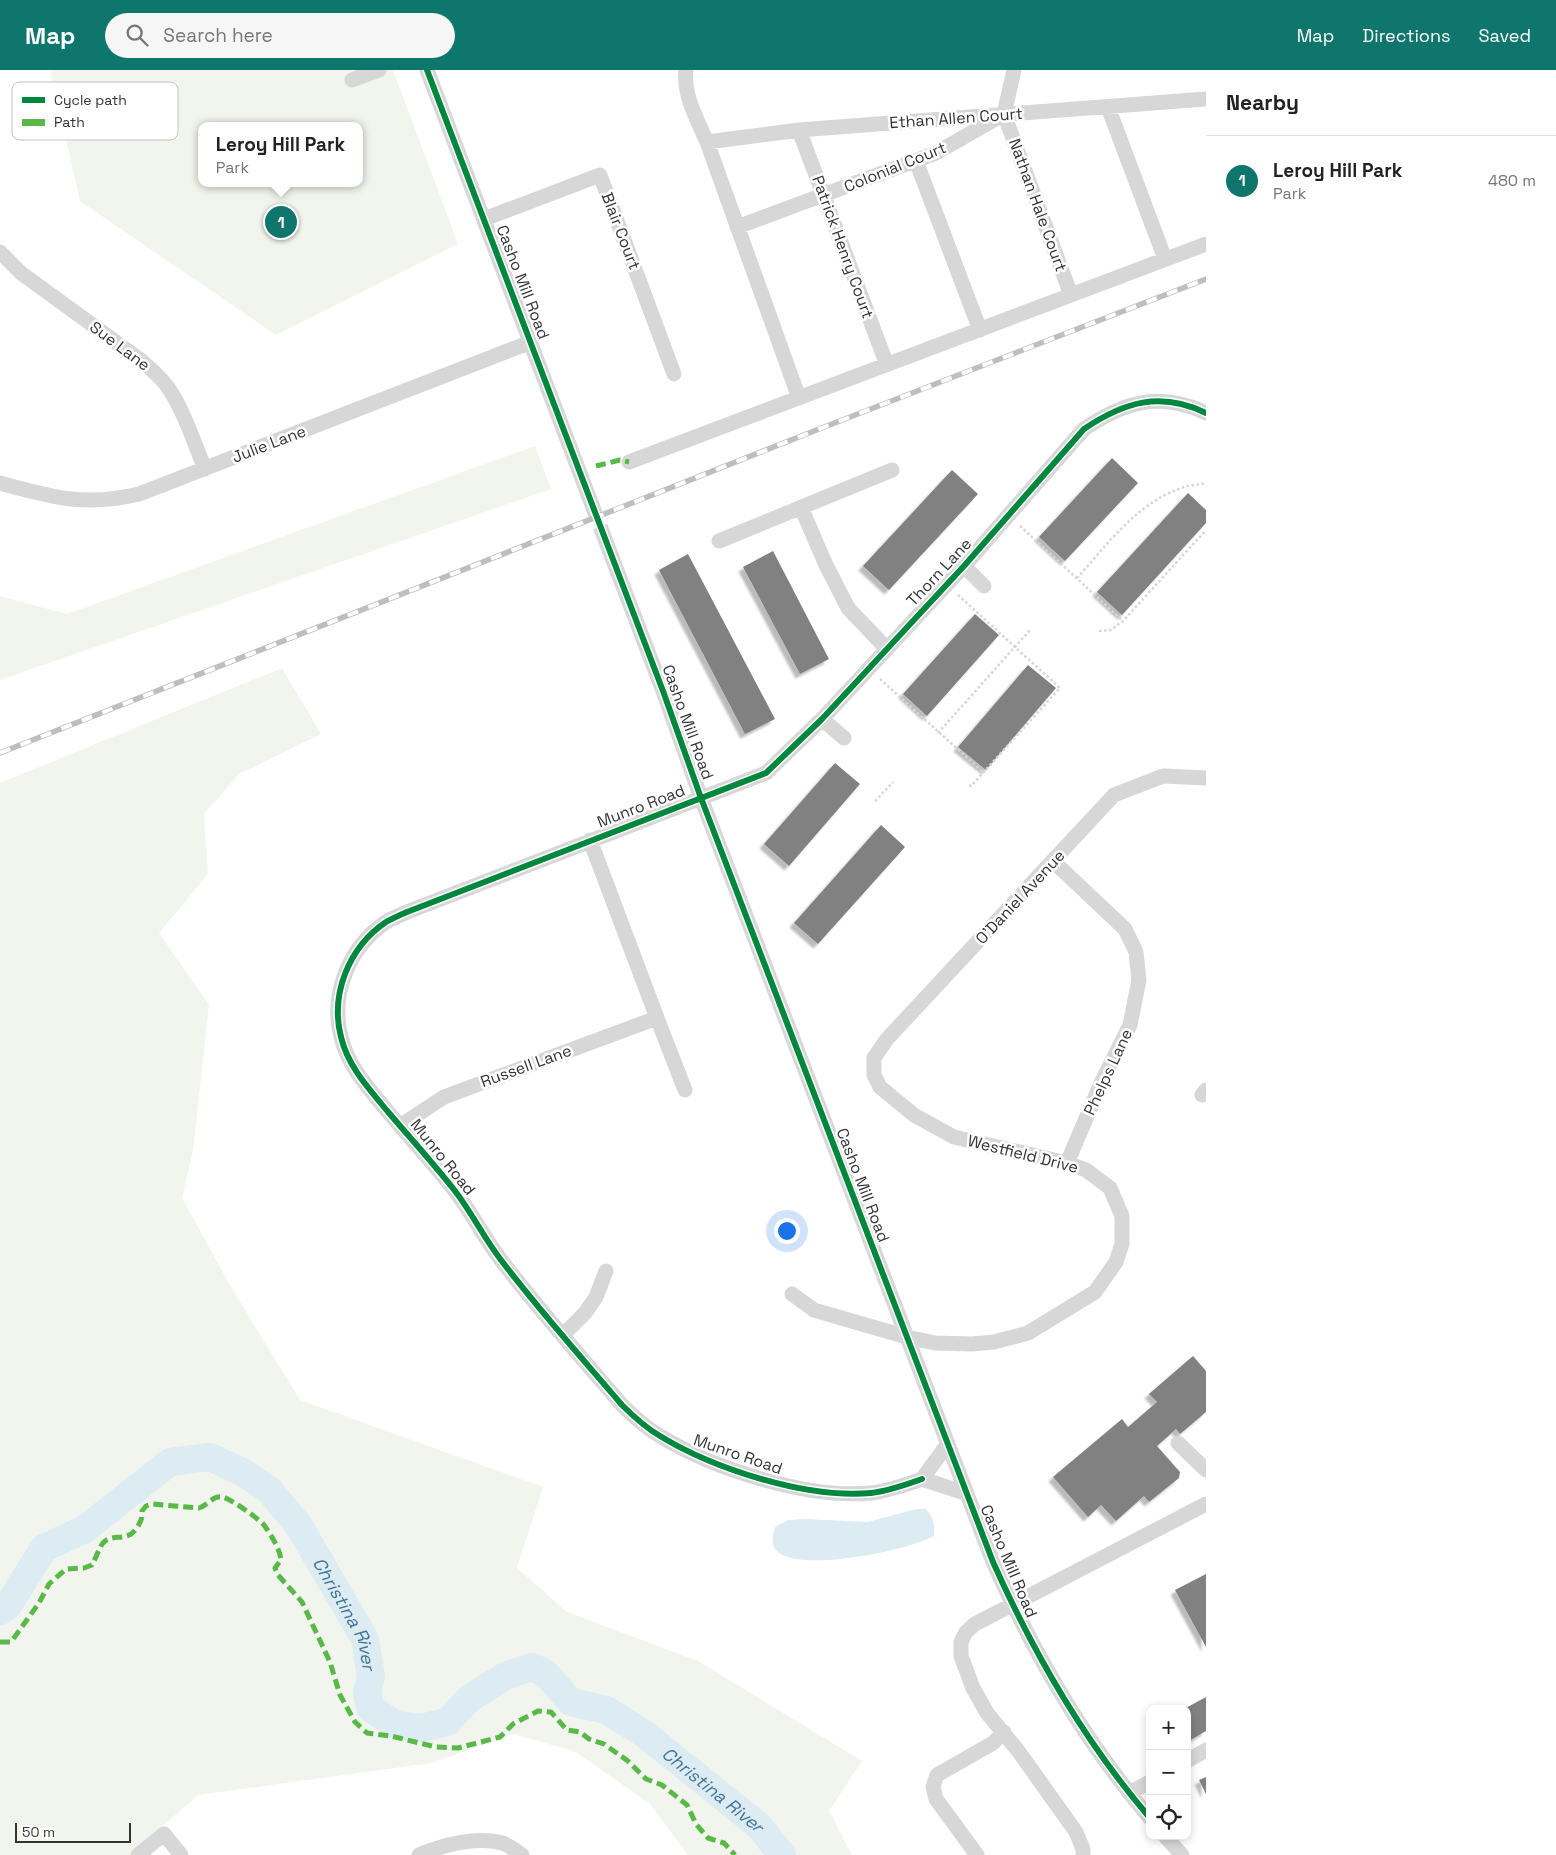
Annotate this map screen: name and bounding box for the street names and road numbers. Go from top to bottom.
street label: Ethan Allen Court [889,103,1023,133]
street label: Nathan Hale Court [1004,136,1072,274]
street label: Colonial Court [841,137,949,197]
street label: Patrick Henry Court [807,173,879,321]
street label: Blair Court [597,189,645,273]
street label: Casho Mill Road [492,222,554,342]
street label: Sue Lane [86,316,154,376]
street label: Julie Lane [229,420,309,468]
street label: Thorn Lane [902,533,976,611]
street label: Casho Mill Road [658,662,718,782]
street label: Munro Road [594,780,688,832]
street label: O'Daniel Avenue [971,845,1069,949]
street label: Phelps Lane [1079,1025,1137,1119]
street label: Russell Lane [478,1040,574,1092]
street label: Munro Road [406,1114,480,1200]
street label: Casho Mill Road [832,1125,894,1245]
street label: Westfield Drive [965,1130,1081,1178]
street label: Munro Road [691,1429,785,1479]
street label: Casho Mill Road [976,1501,1042,1621]

